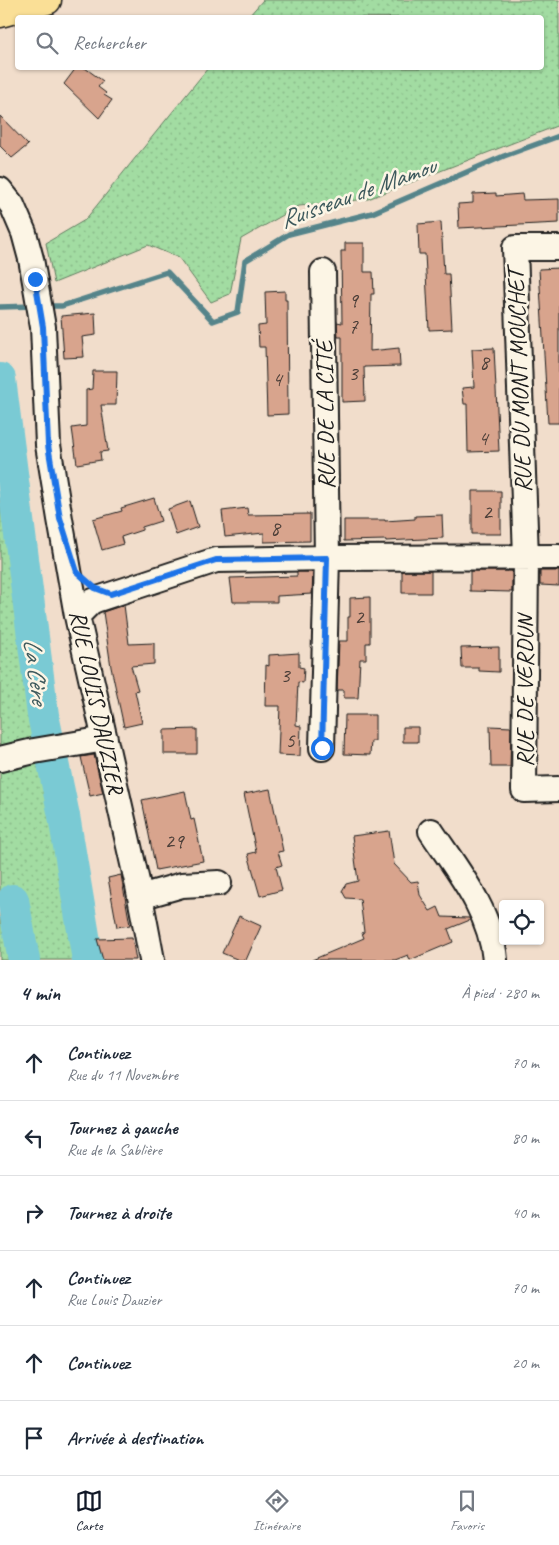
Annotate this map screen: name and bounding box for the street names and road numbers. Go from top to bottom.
street label: RUE DU MONT MOUCHET [500,263,538,493]
street label: RUE DE LA CITÉ [309,337,341,490]
street label: RUE LOUIS DAUZIER [63,607,132,799]
street label: RUE DE VERDUN [510,612,540,767]

